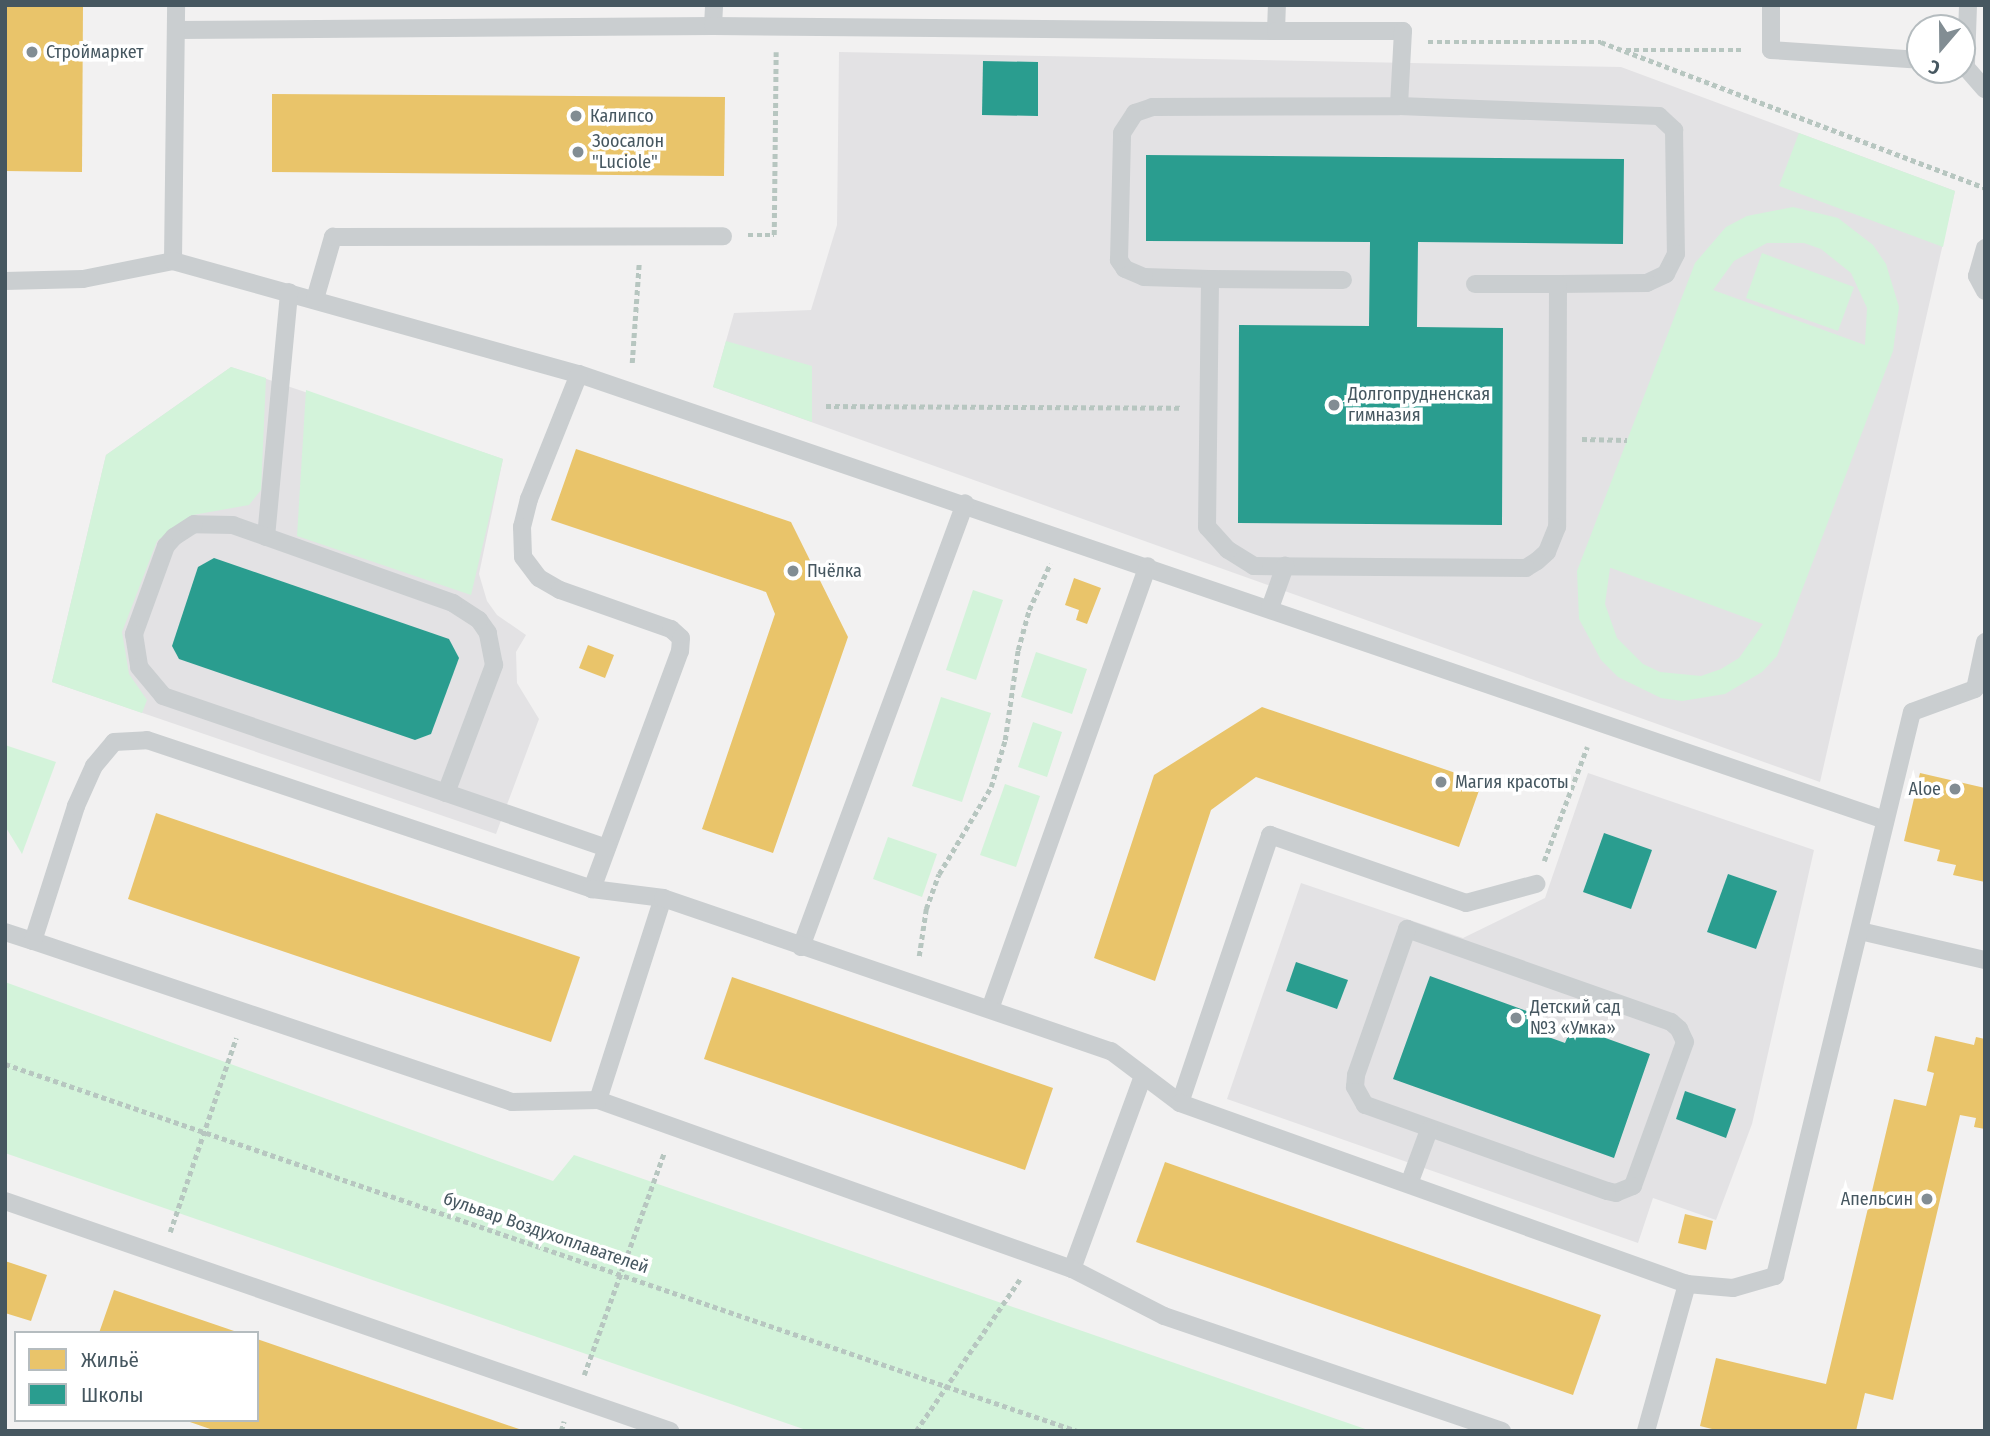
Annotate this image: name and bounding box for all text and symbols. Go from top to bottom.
north arrow [1906,14,1976,84]
place label: Строймаркет [46,41,144,63]
marker: Строймаркет [24,44,40,60]
text: С [1926,55,1943,80]
place label: Калипсо [590,105,654,127]
marker: Калипсо [568,108,584,124]
place label: Зоосалон "Luciole" [592,131,664,174]
marker: Зоосалон "Luciole" [570,144,586,160]
place label: Долгопрудненская гимназия [1348,384,1490,426]
marker: Долгопрудненская гимназия [1326,397,1342,413]
place label: Пчёлка [807,560,862,582]
marker: Пчёлка [785,563,801,579]
place label: Магия красоты [1455,771,1569,793]
marker: Магия красоты [1433,774,1449,790]
place label: Aloe [1909,778,1941,800]
marker: Aloe [1947,781,1963,797]
place label: Детский сад №3 «Умка» [1530,997,1620,1040]
marker: Детский сад №3 «Умка» [1508,1010,1524,1026]
street label: бульвар Воздухоплавателей [441,1188,651,1278]
place label: Апельсин [1841,1188,1913,1210]
marker: Апельсин [1919,1191,1935,1207]
legend [14,1331,259,1422]
text: Жильё [81,1347,139,1373]
text: Школы [81,1382,144,1408]

